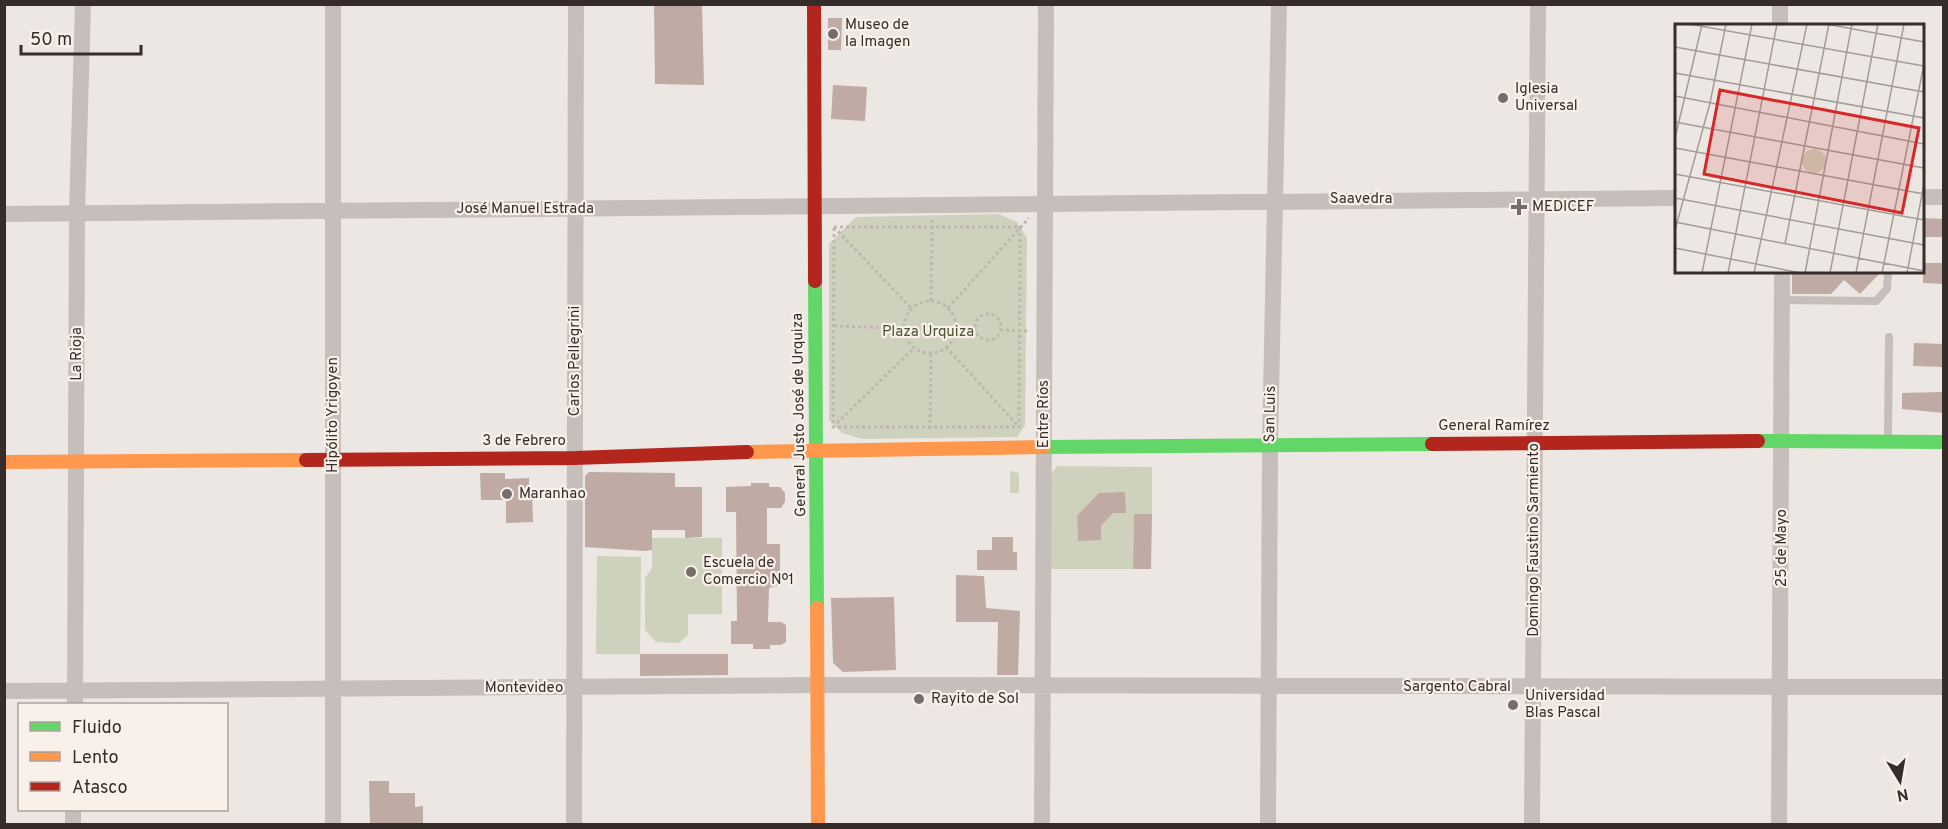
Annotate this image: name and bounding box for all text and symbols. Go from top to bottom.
place label: Museo de la Imagen [845,16,911,52]
scale bar [21,18,141,56]
inset map [1675,24,1924,273]
marker: Museo de la Imagen [826,27,840,41]
text: 50 m [30,29,72,52]
place label: Iglesia Universal [1515,80,1578,116]
marker: Iglesia Universal [1496,91,1510,105]
street label: Saavedra [1330,190,1392,209]
marker: MEDICEF [1510,198,1528,216]
place label: MEDICEF [1532,198,1594,217]
street label: José Manuel Estrada [456,200,594,219]
street label: Carlos Pellegrini [566,306,585,416]
street label: General Justo José de Urquiza [789,313,811,517]
park label: Plaza Urquiza [882,323,974,342]
street label: La Rioja [68,327,87,381]
street label: Hipólito Yrigoyen [324,357,343,473]
street label: Entre Ríos [1035,380,1054,448]
street label: San Luis [1261,385,1281,443]
street label: General Ramírez [1438,417,1550,436]
street label: 3 de Febrero [482,432,566,451]
street label: Domingo Faustino Sarmiento [1525,443,1544,637]
place label: Maranhao [519,485,586,504]
marker: Maranhao [500,487,514,501]
street label: 25 de Mayo [1773,509,1792,587]
place label: Escuela de Comercio Nº1 [703,554,794,590]
marker: Escuela de Comercio Nº1 [684,565,698,579]
street label: Sargento Cabral [1403,678,1511,697]
street label: Montevideo [485,679,563,698]
place label: Universidad Blas Pascal [1525,687,1605,723]
place label: Rayito de Sol [931,690,1019,709]
marker: Rayito de Sol [912,692,926,706]
marker: Universidad Blas Pascal [1506,698,1520,712]
legend [18,703,228,811]
text: Fluido [72,717,122,740]
text: Lento [72,747,118,770]
north arrow [1870,751,1930,811]
text: Atasco [72,777,128,800]
text: N [1895,783,1910,805]

